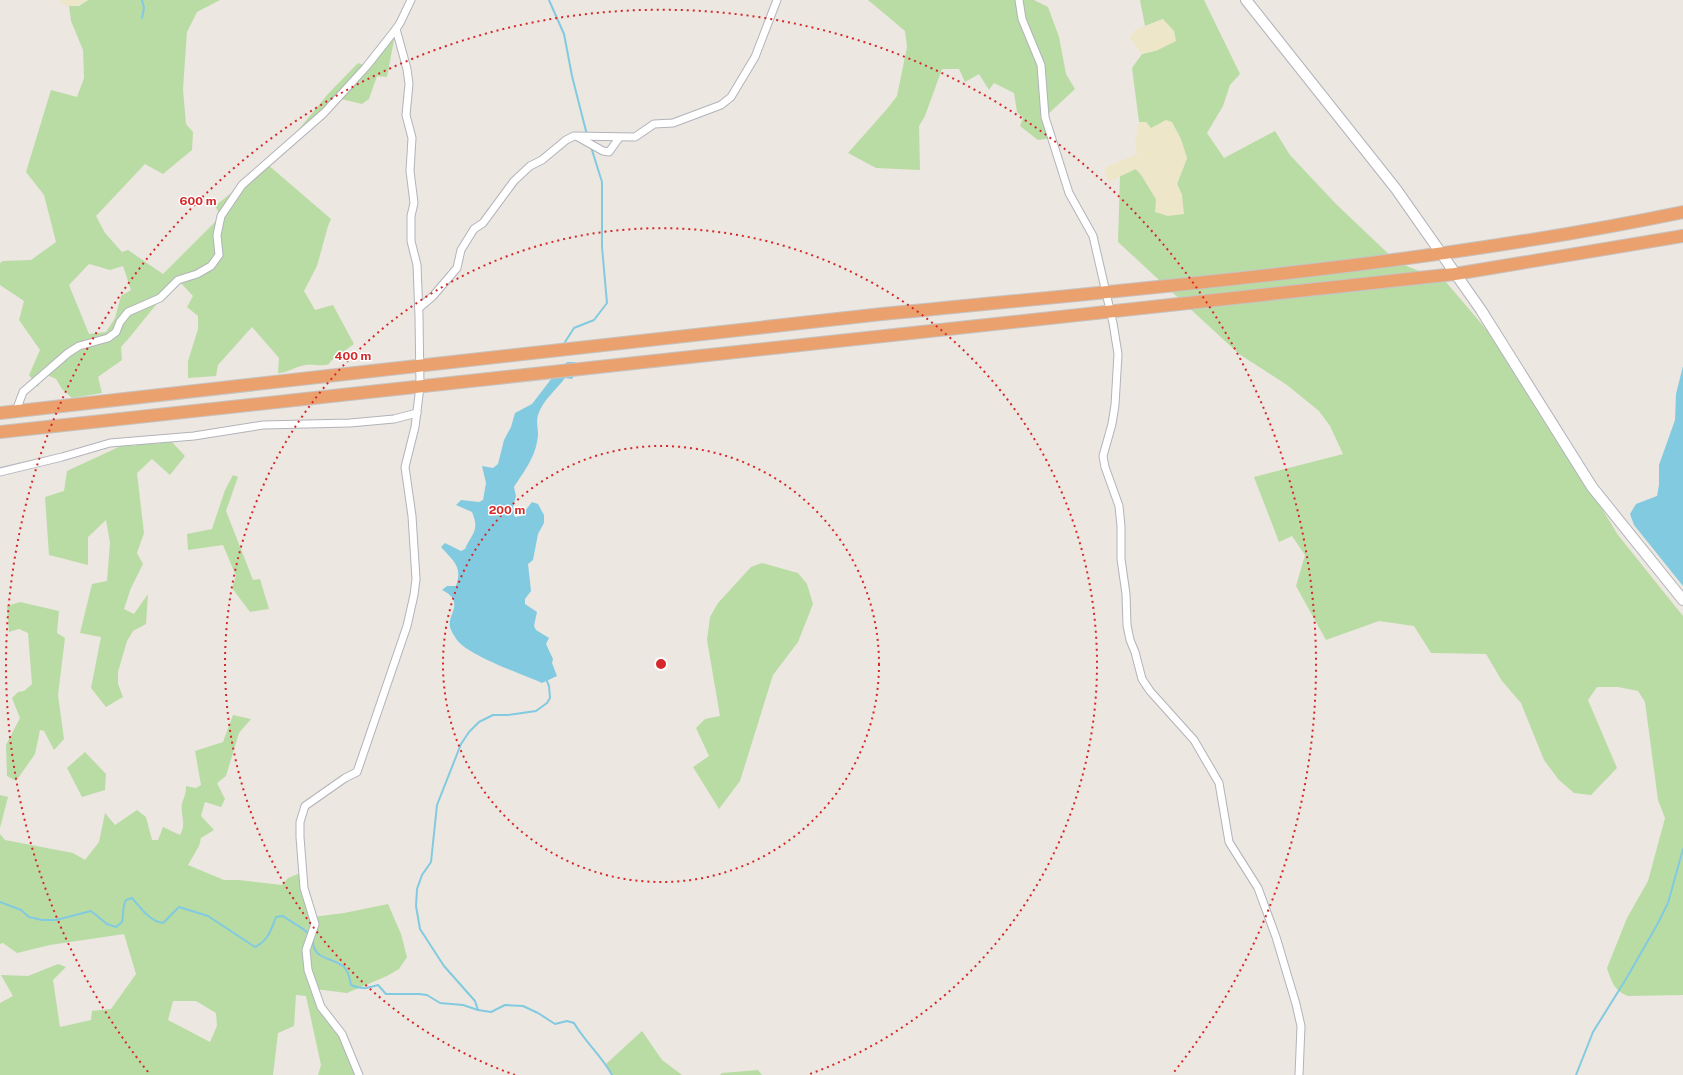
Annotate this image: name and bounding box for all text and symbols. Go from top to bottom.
text: 600 m [180,194,217,208]
text: 400 m [335,349,372,363]
text: 200 m [489,503,525,517]
centre of rings [654,657,668,671]

